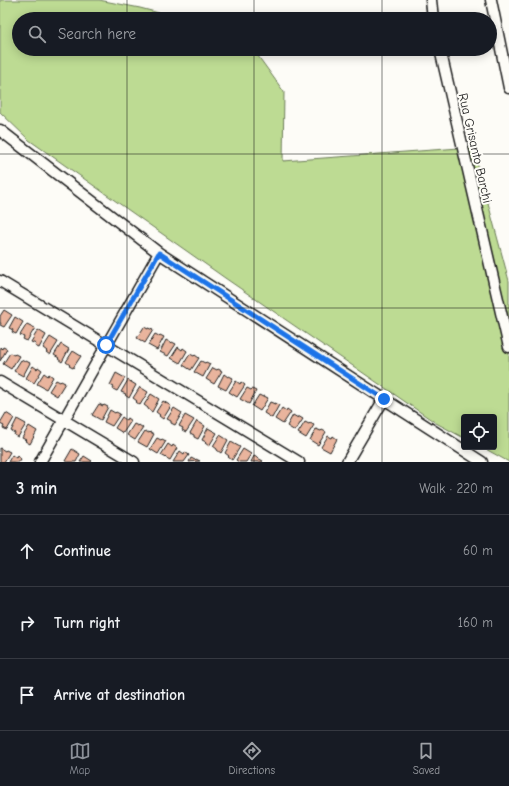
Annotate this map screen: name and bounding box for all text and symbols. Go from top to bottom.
search box [12,12,497,56]
icon: search [26,23,48,45]
text: Search here [58,25,136,43]
street label: Rua Grisanto Barchi [456,92,495,205]
route start [97,336,115,354]
route end [375,390,393,408]
map controls [461,414,497,450]
button: locate [461,414,497,450]
text: 3 min [16,479,57,498]
text: Walk · 220 m [419,481,493,496]
icon: ahead [16,540,38,562]
text: Continue [54,542,111,560]
text: 60 m [463,543,493,558]
icon: right [16,612,38,634]
text: Turn right [54,614,120,632]
text: 160 m [458,615,493,630]
icon: arrive [16,684,38,706]
text: Arrive at destination [54,686,185,704]
tab: Map [69,740,91,777]
tab: Directions [229,740,275,777]
tab: Saved [413,740,440,777]

